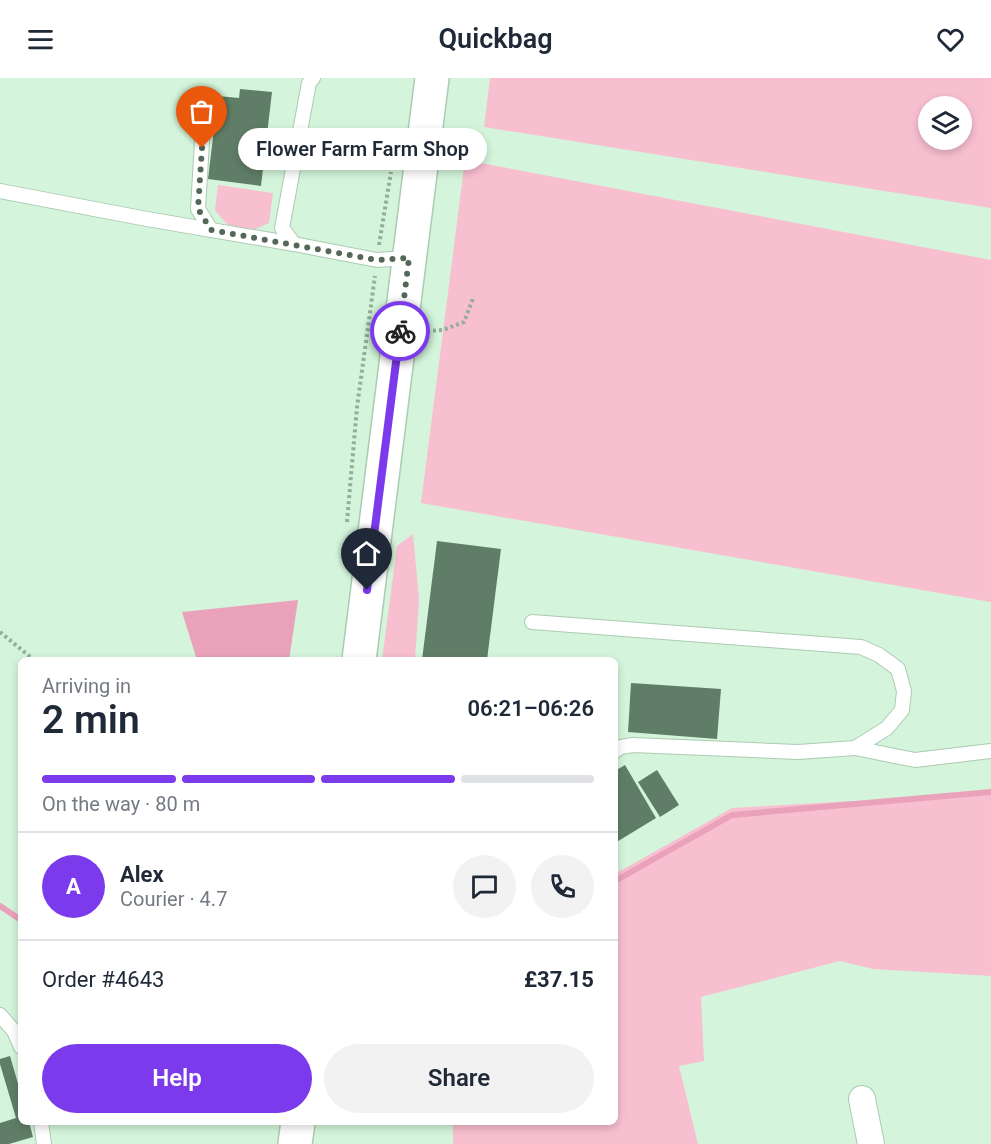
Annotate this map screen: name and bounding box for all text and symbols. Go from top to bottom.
icon: menu [24,23,57,56]
text: Quickbag [438,23,553,55]
icon: heart [934,23,967,56]
pin [176,86,227,148]
icon: bag [185,95,218,128]
map controls [918,96,972,150]
button: layers [918,96,972,150]
callout: Flower Farm Farm Shop [238,127,487,169]
text: Flower Farm Farm Shop [256,137,469,161]
courier [370,301,430,361]
icon: bike [384,315,417,348]
pin [341,528,392,590]
icon: home [350,537,383,570]
text: Arriving in [42,674,131,698]
text: 06:21–06:26 [467,696,594,721]
text: 2 min [42,697,140,743]
text: On the way · 80 m [42,792,200,816]
button: chat [453,855,516,918]
button: phone [531,855,594,918]
text: Alex [120,862,164,887]
text: A [66,874,81,899]
text: Courier · 4.7 [120,887,227,911]
text: Order #4643 [42,967,164,992]
text: £37.15 [524,967,594,992]
button: Help [42,1044,312,1113]
button: Share [324,1044,594,1113]

